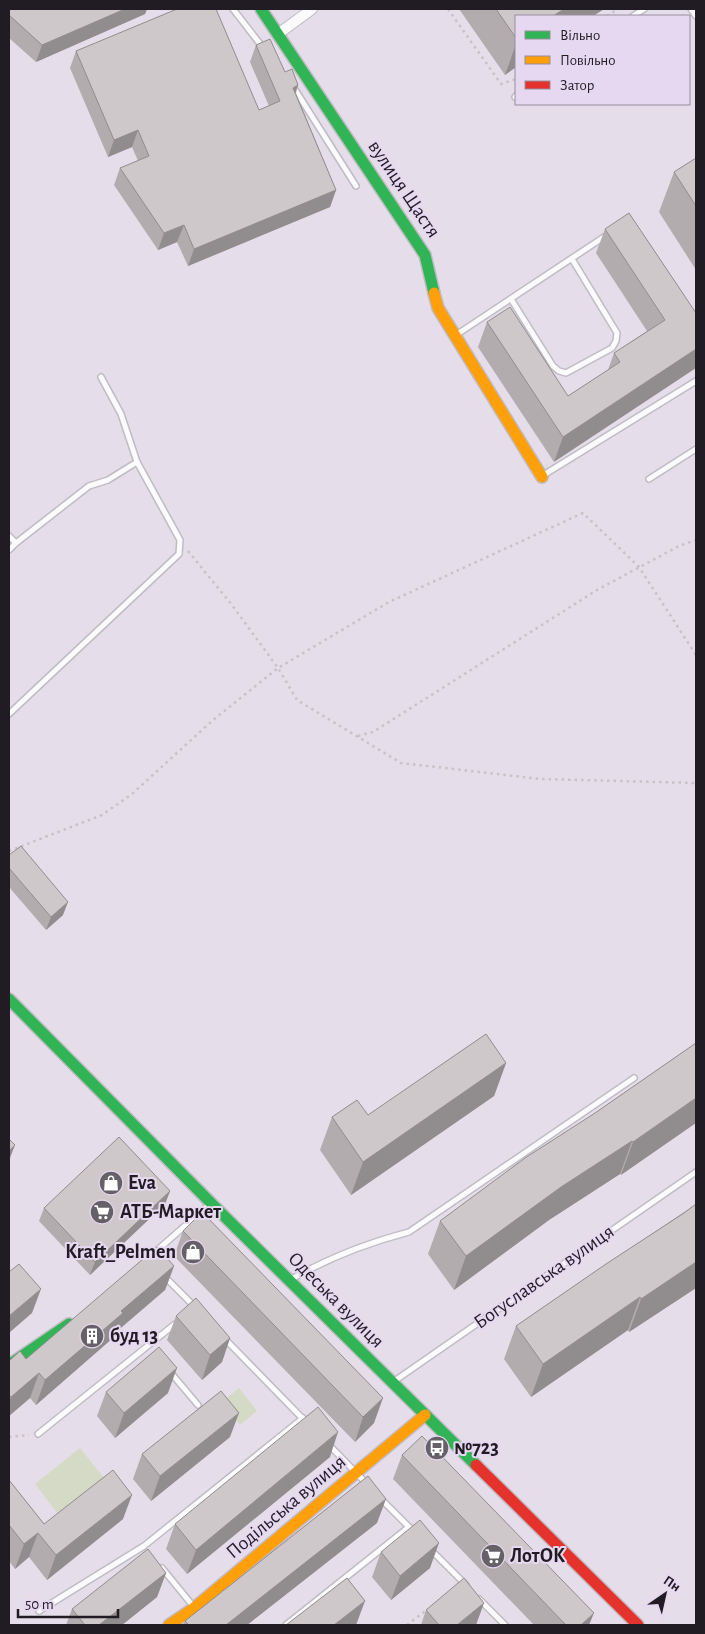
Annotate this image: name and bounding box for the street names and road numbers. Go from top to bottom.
street label: вулиця Щастя [364,137,444,241]
street label: Богуславська вулиця [470,1221,618,1333]
street label: Одеська вулиця [284,1248,388,1352]
street label: Подільська вулиця [223,1451,349,1563]

